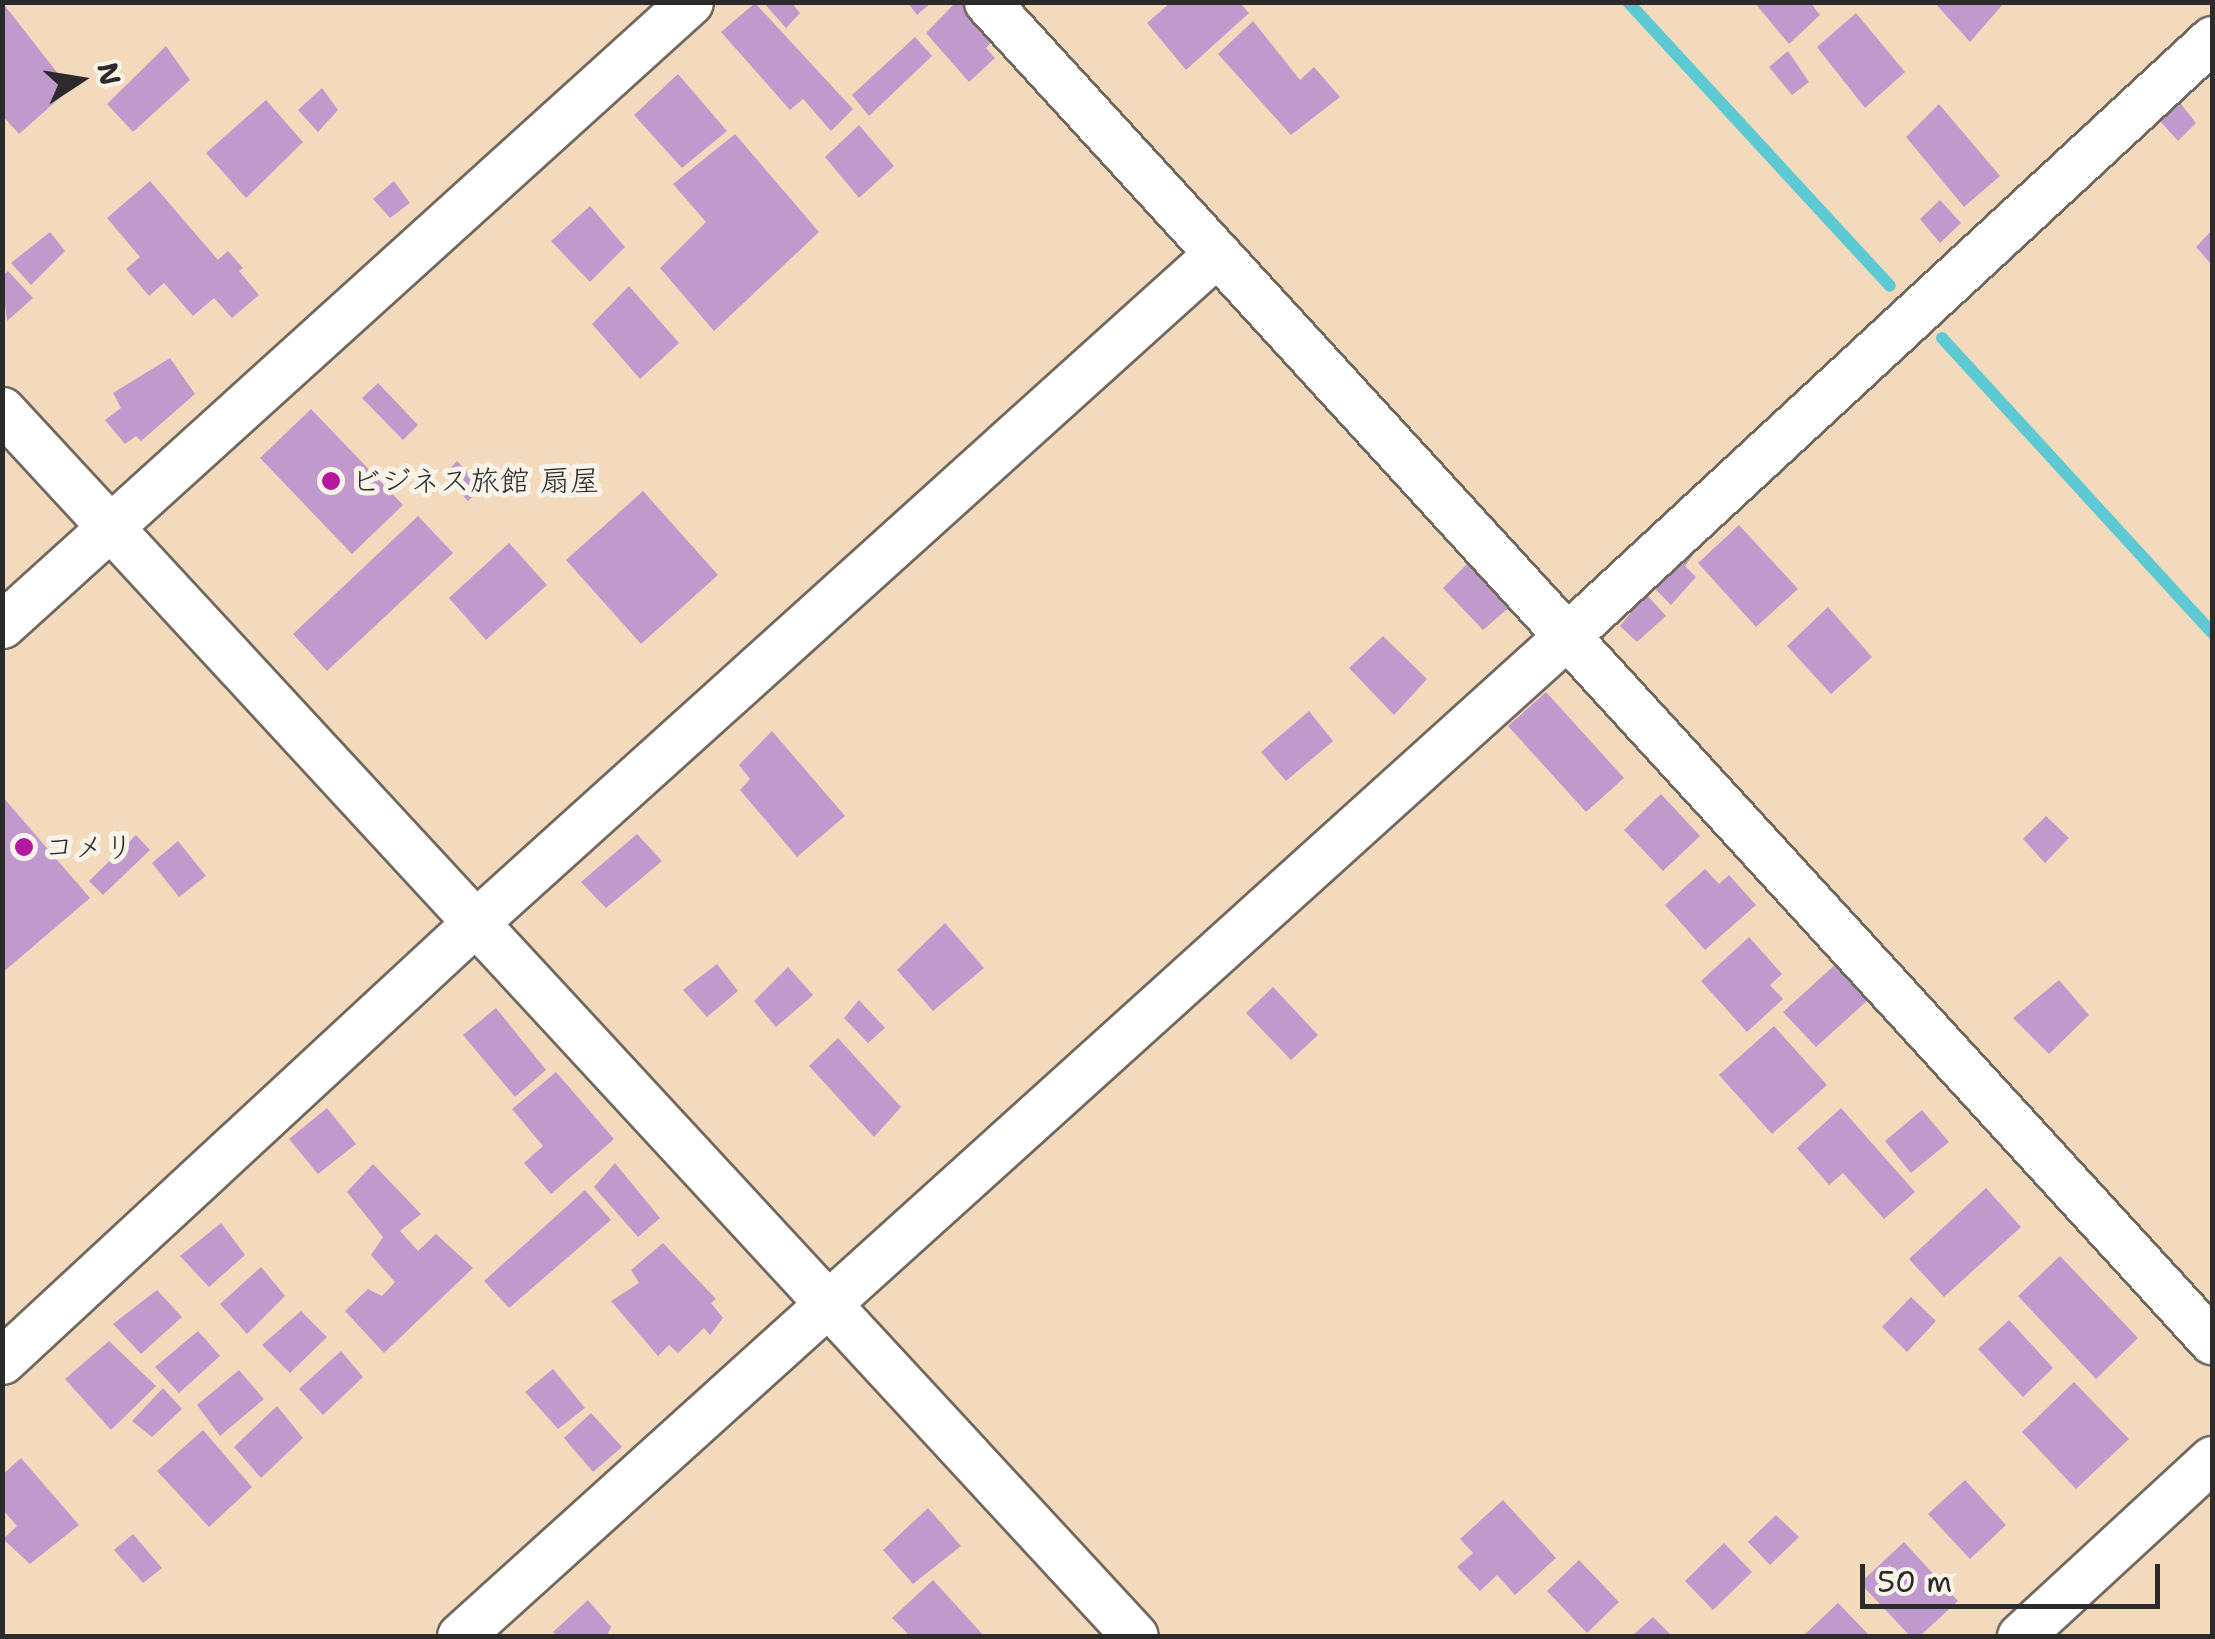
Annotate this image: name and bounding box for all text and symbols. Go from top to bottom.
north arrow [30,30,130,130]
text: N [88,59,130,89]
place label: ビジネス旅館 扇屋 [351,463,601,499]
marker: ビジネス旅館 扇屋 [320,470,342,492]
place label: コメリ [44,829,134,865]
marker: コメリ [13,836,35,858]
scale bar [1865,1544,2165,1606]
text: 50 m [1877,1561,1952,1602]

